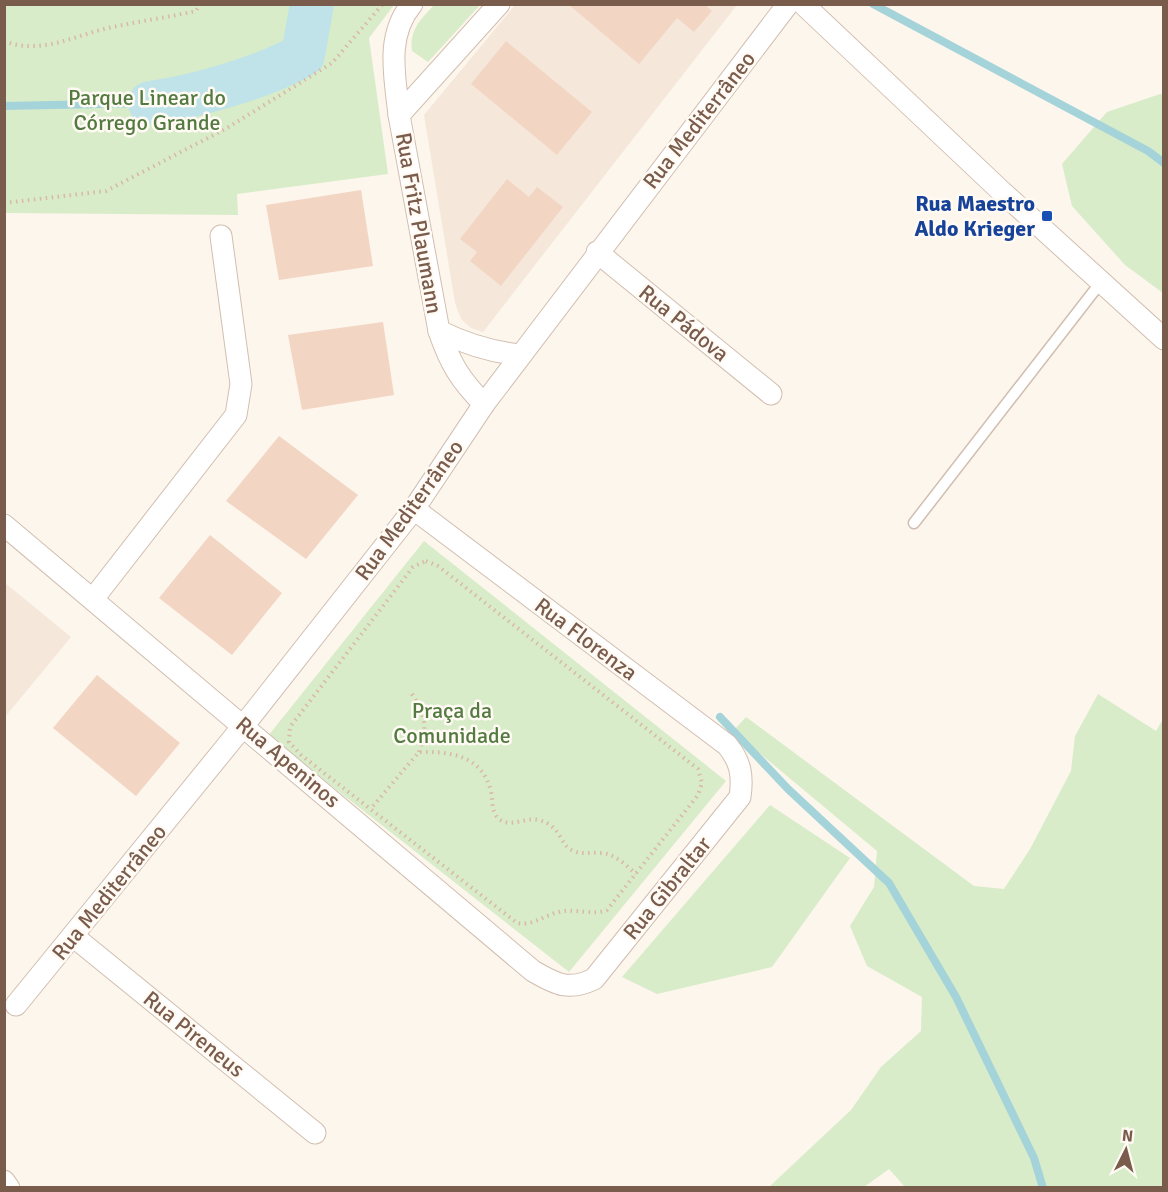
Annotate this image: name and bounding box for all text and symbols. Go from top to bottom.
street label: Rua Mediterrâneo [637,46,761,194]
park label: Parque Linear do Córrego Grande [68,84,226,136]
street label: Rua Fritz Plaumann [390,130,448,316]
place label: Rua Maestro Aldo Krieger [915,190,1035,242]
marker: Rua Maestro Aldo Krieger [1040,209,1054,223]
street label: Rua Pádova [634,279,734,367]
street label: Rua Mediterrâneo [349,434,469,586]
street label: Rua Florenza [529,592,643,686]
park label: Praça da Comunidade [393,697,511,749]
street label: Rua Apeninos [230,711,346,813]
street label: Rua Mediterrâneo [46,819,172,965]
street label: Rua Gibraltar [617,831,717,945]
street label: Rua Pireneus [138,985,250,1083]
north arrow [1096,1120,1156,1180]
text: N [1121,1126,1134,1147]

